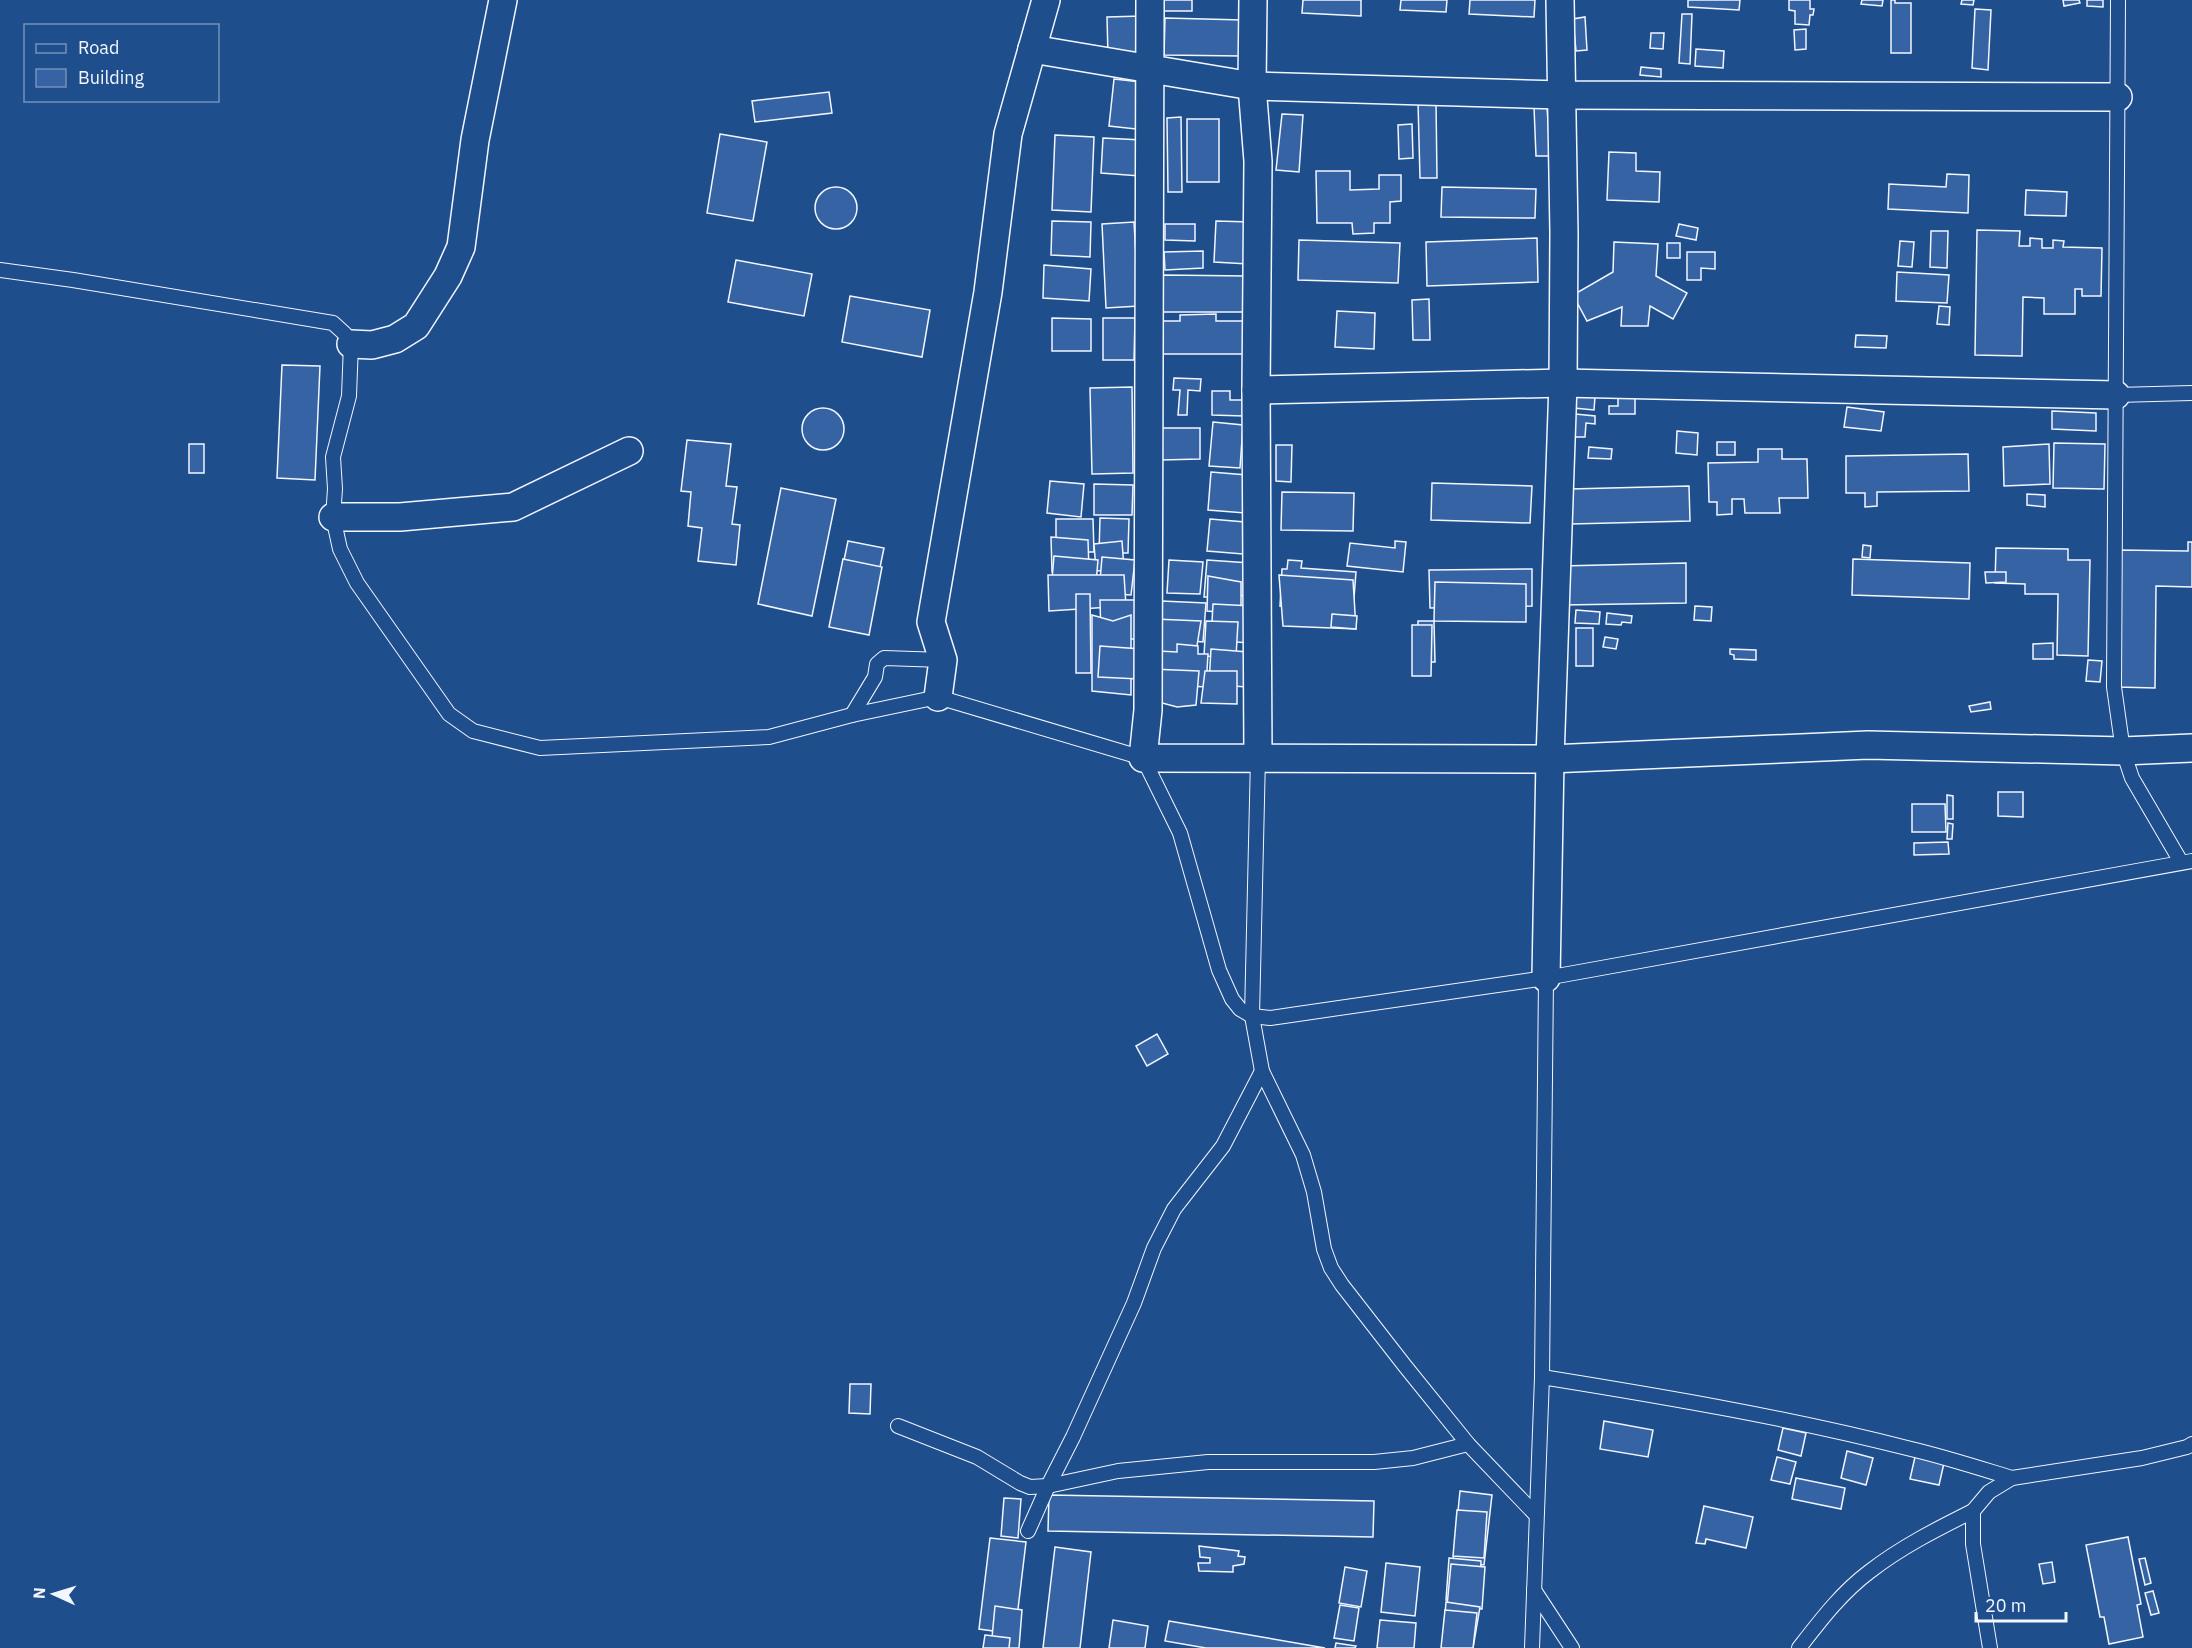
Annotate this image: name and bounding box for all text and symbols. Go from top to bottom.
legend [24,24,219,102]
text: Road [78,36,119,59]
text: Building [78,66,145,89]
north arrow [24,1564,84,1624]
scale bar [1976,1585,2066,1623]
text: N [29,1586,49,1599]
text: 20 m [1985,1594,2027,1617]

